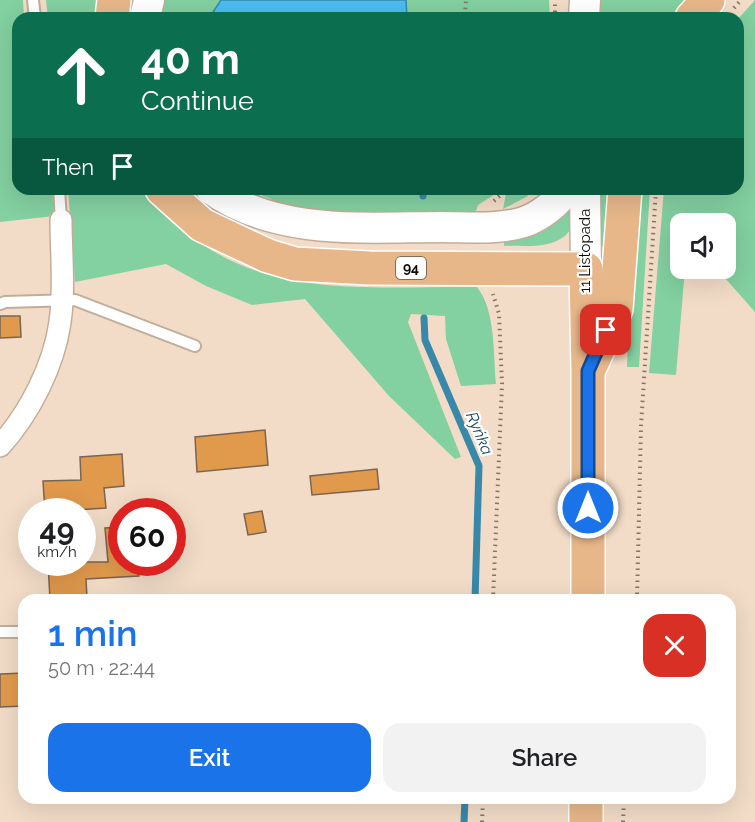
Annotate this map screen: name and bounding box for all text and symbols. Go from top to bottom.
text: 40 m [141,35,240,84]
icon: ahead [42,36,120,114]
text: Continue [141,85,254,116]
icon: arrive [106,150,139,183]
text: Then [42,154,94,180]
street label: 11 Listopada [576,209,594,293]
map controls [670,213,736,279]
button: sound [670,213,736,279]
road number: 94 [396,257,426,279]
pin [580,304,631,355]
icon: arrive [589,313,622,346]
water label: Ryńka [462,409,497,458]
position arrow [556,476,620,540]
speed limit sign: 60 [108,498,186,576]
text: 49 [40,512,74,547]
text: km/h [37,543,77,561]
text: 1 min [48,612,137,654]
button: close [643,614,706,677]
text: 50 m · 22:44 [48,656,155,680]
button: Exit [48,723,371,792]
button: Share [383,723,706,792]

